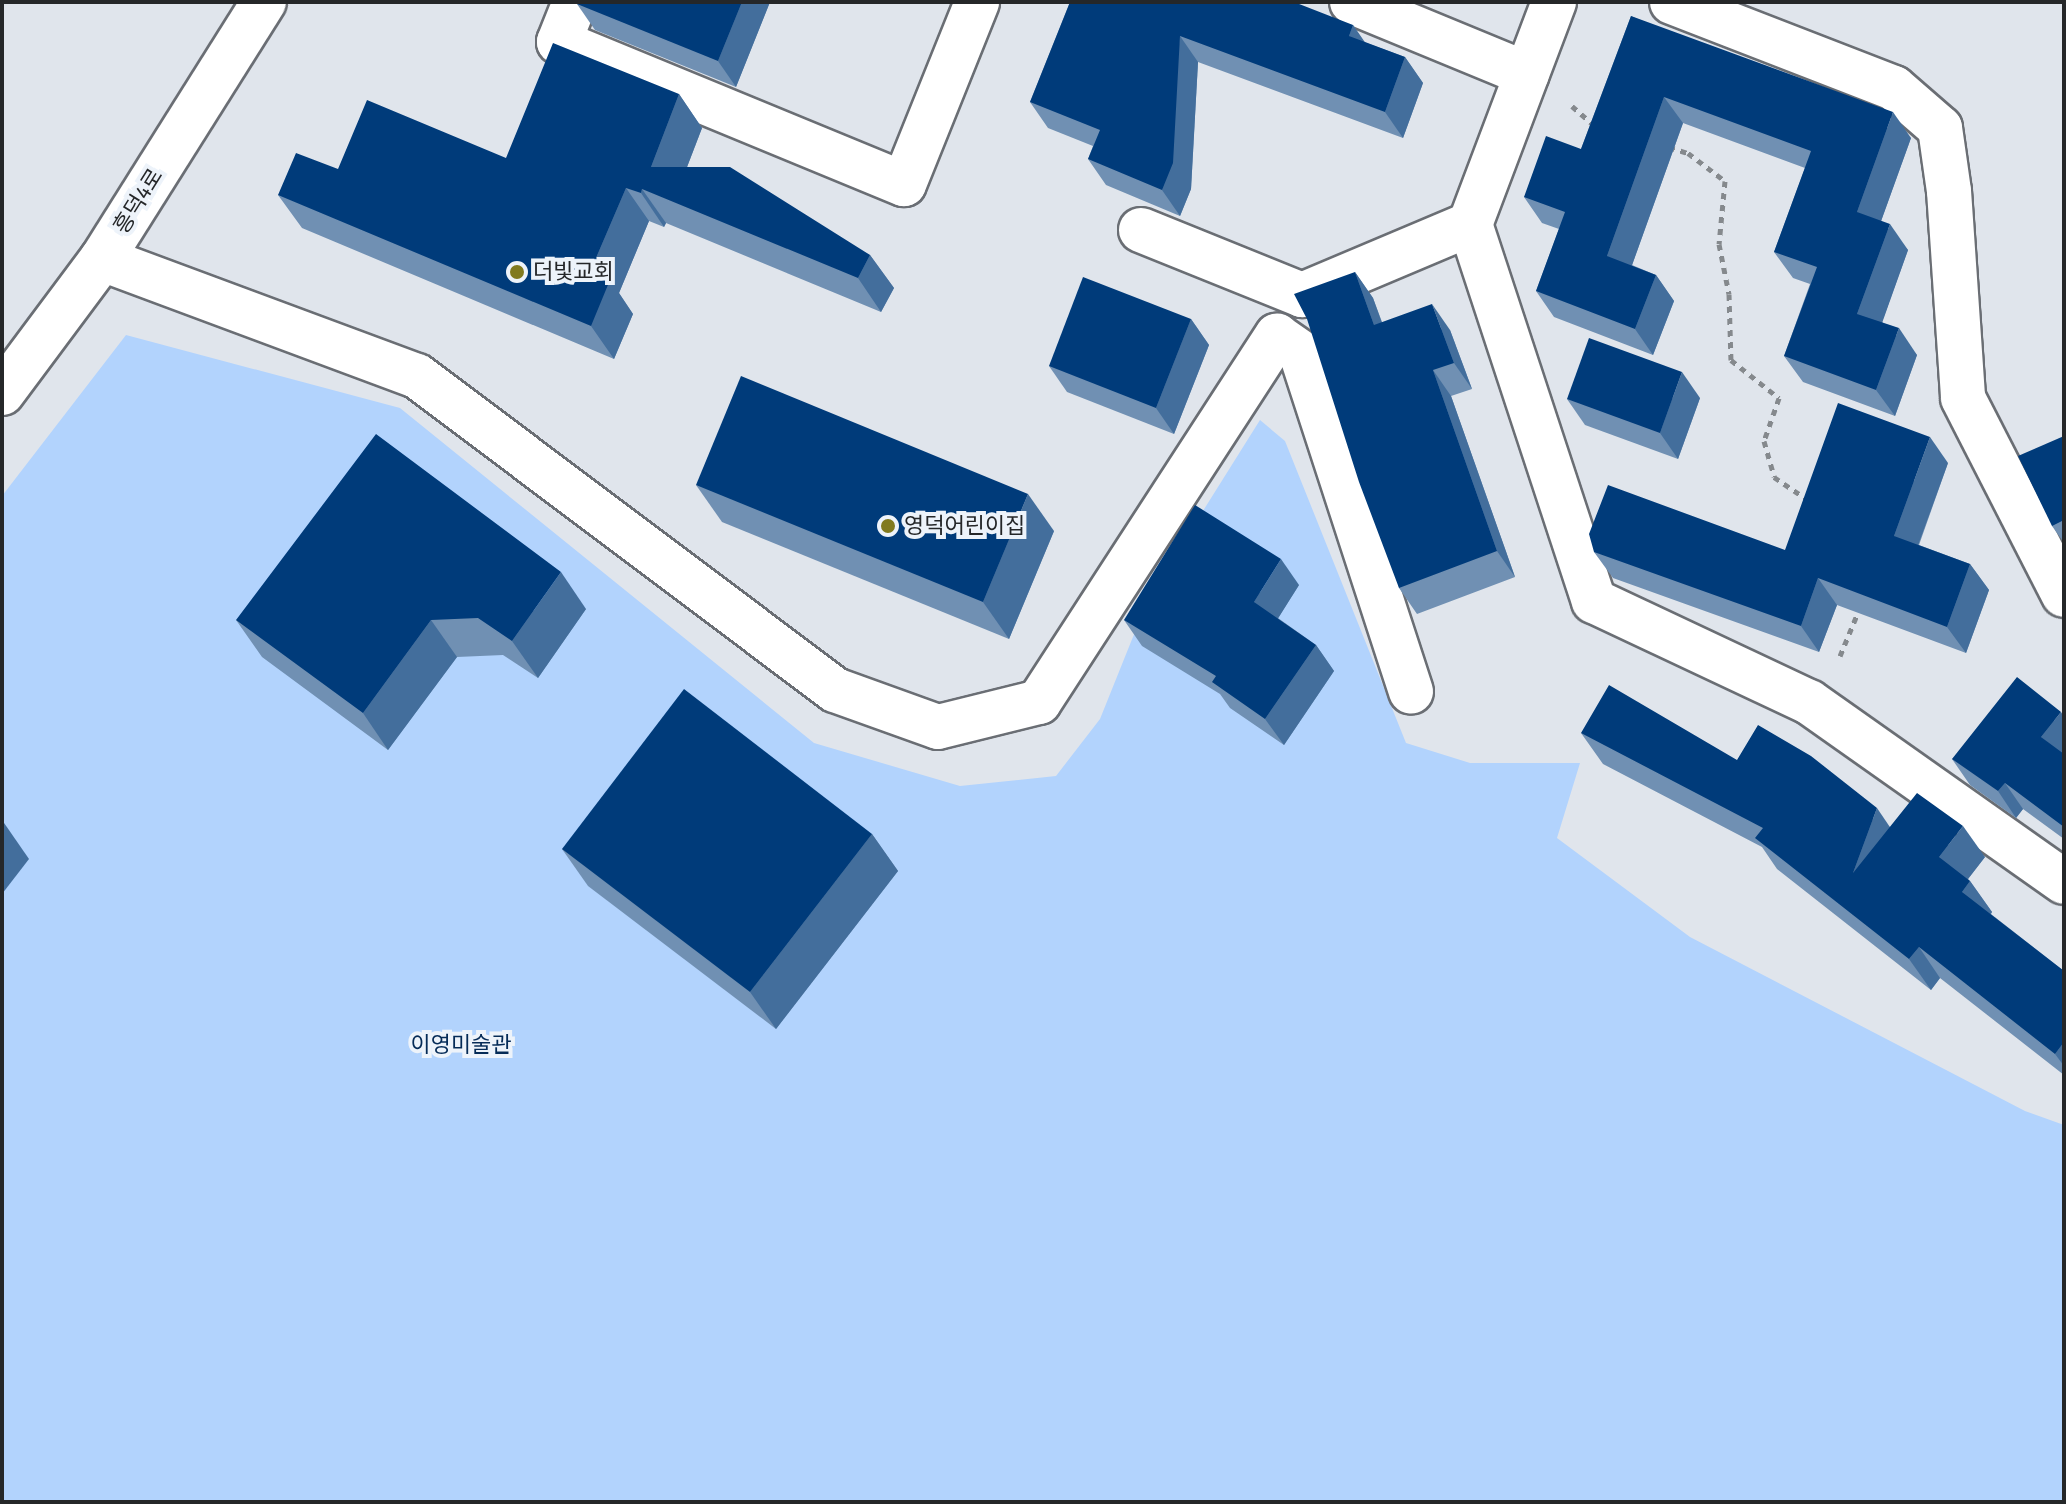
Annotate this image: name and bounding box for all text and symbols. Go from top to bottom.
street label: 흥덕4로 [108,164,168,238]
place label: 더빛교회 [533,259,614,285]
marker: 더빛교회 [508,263,526,281]
place label: 영덕어린이집 [904,513,1025,539]
marker: 영덕어린이집 [879,517,897,535]
park label: 이영미술관 [410,1032,512,1058]

